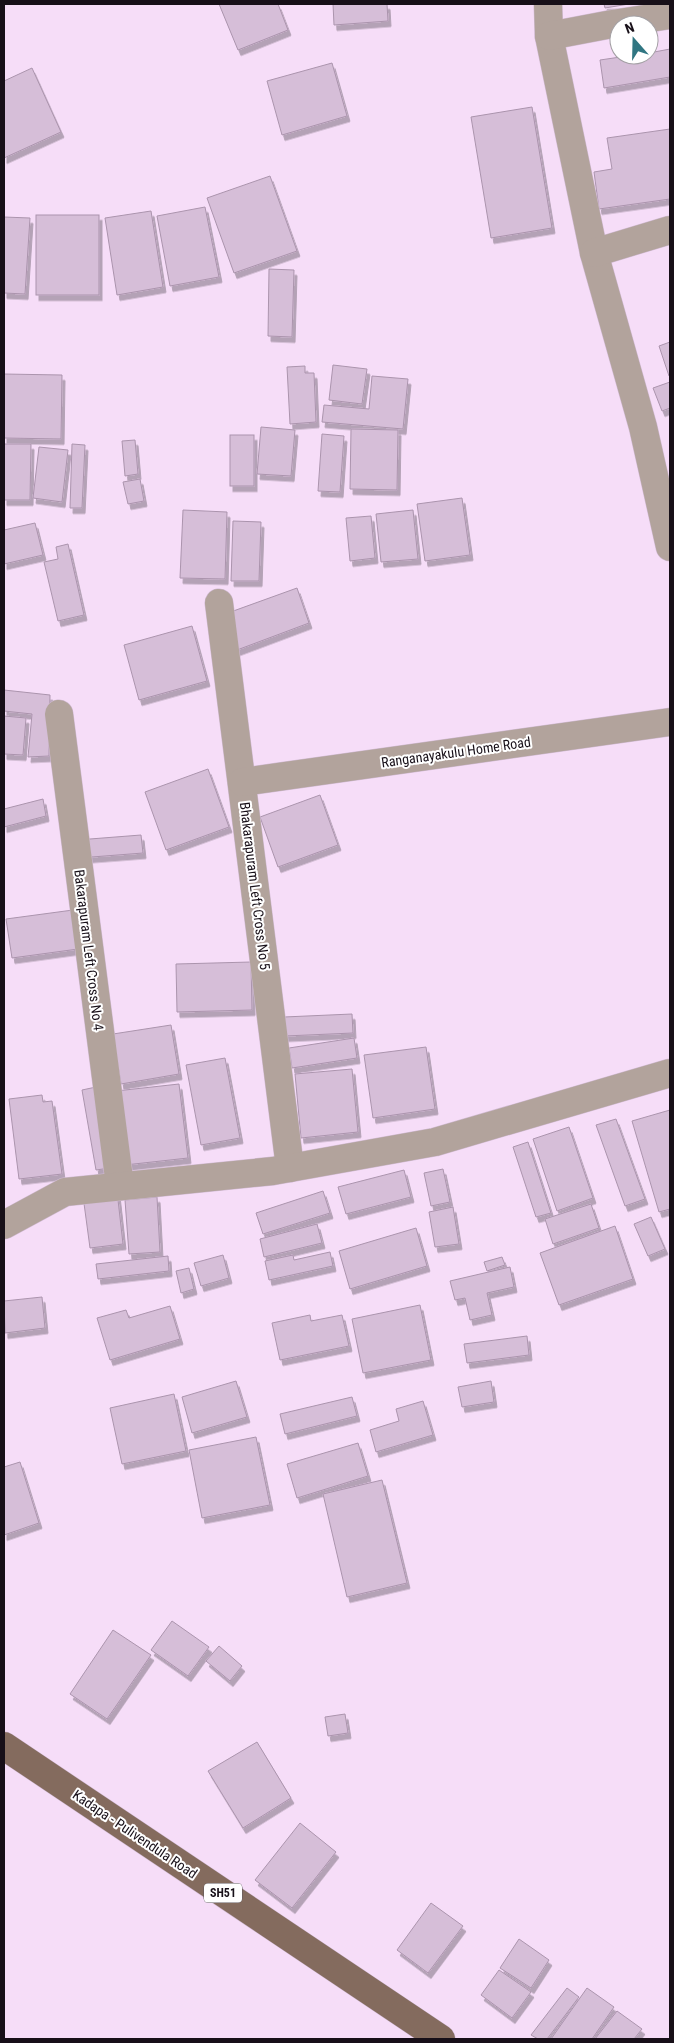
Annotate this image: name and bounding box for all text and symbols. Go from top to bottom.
north arrow [609,15,659,65]
text: N [623,19,636,37]
street label: Ranganayakulu Home Road [380,734,532,770]
street label: Bhakarapuram Left Cross No 5 [237,801,273,971]
street label: Bakarapuram Left Cross No 4 [71,869,107,1032]
street label: Kadapa - Pulivendula Road [70,1786,200,1882]
road number: SH51 [204,1884,242,1902]

